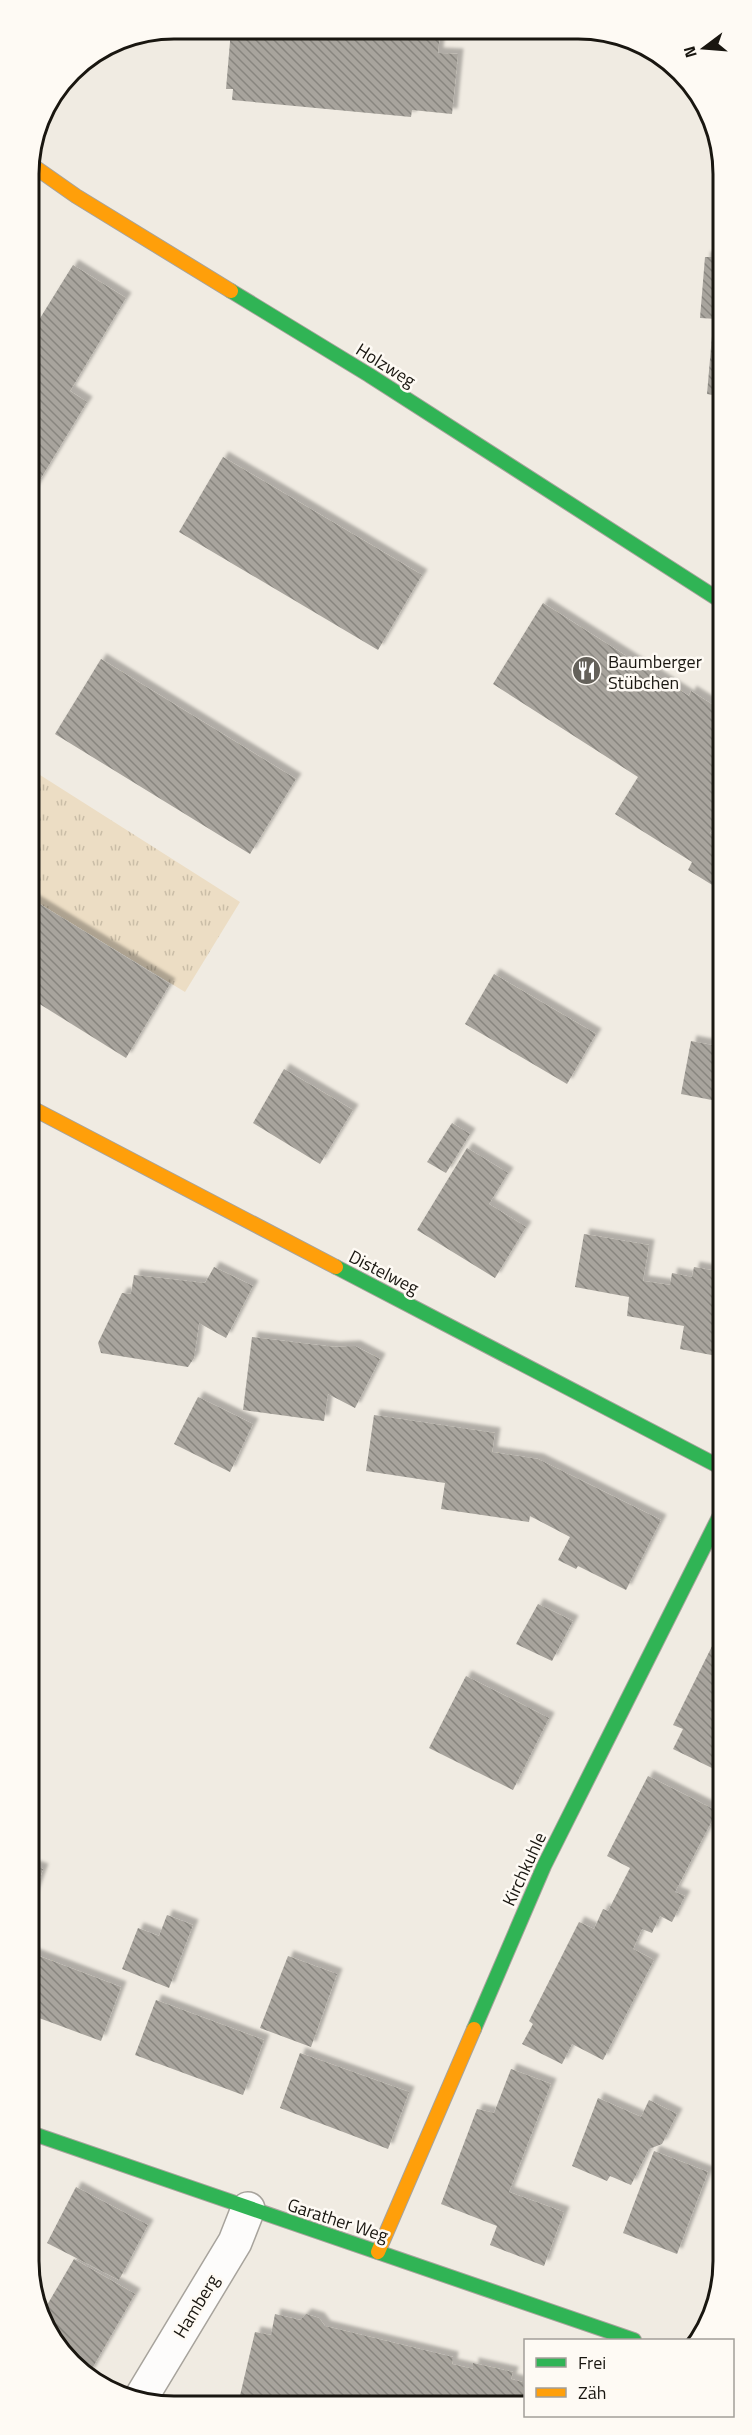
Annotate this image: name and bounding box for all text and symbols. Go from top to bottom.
north arrow [674,18,734,78]
text: N [677,43,703,61]
street label: Holzweg [351,336,421,394]
place label: Baumberger Stübchen [608,648,702,696]
restaurant icon: Baumberger Stübchen [571,655,603,687]
street label: Distelweg [344,1243,424,1301]
street label: Kirchkuhle [495,1828,553,1910]
street label: Garather Weg [284,2191,392,2249]
street label: Hamberg [166,2269,226,2343]
legend [524,2339,734,2417]
text: Frei [578,2349,606,2376]
text: Zäh [578,2379,606,2406]

